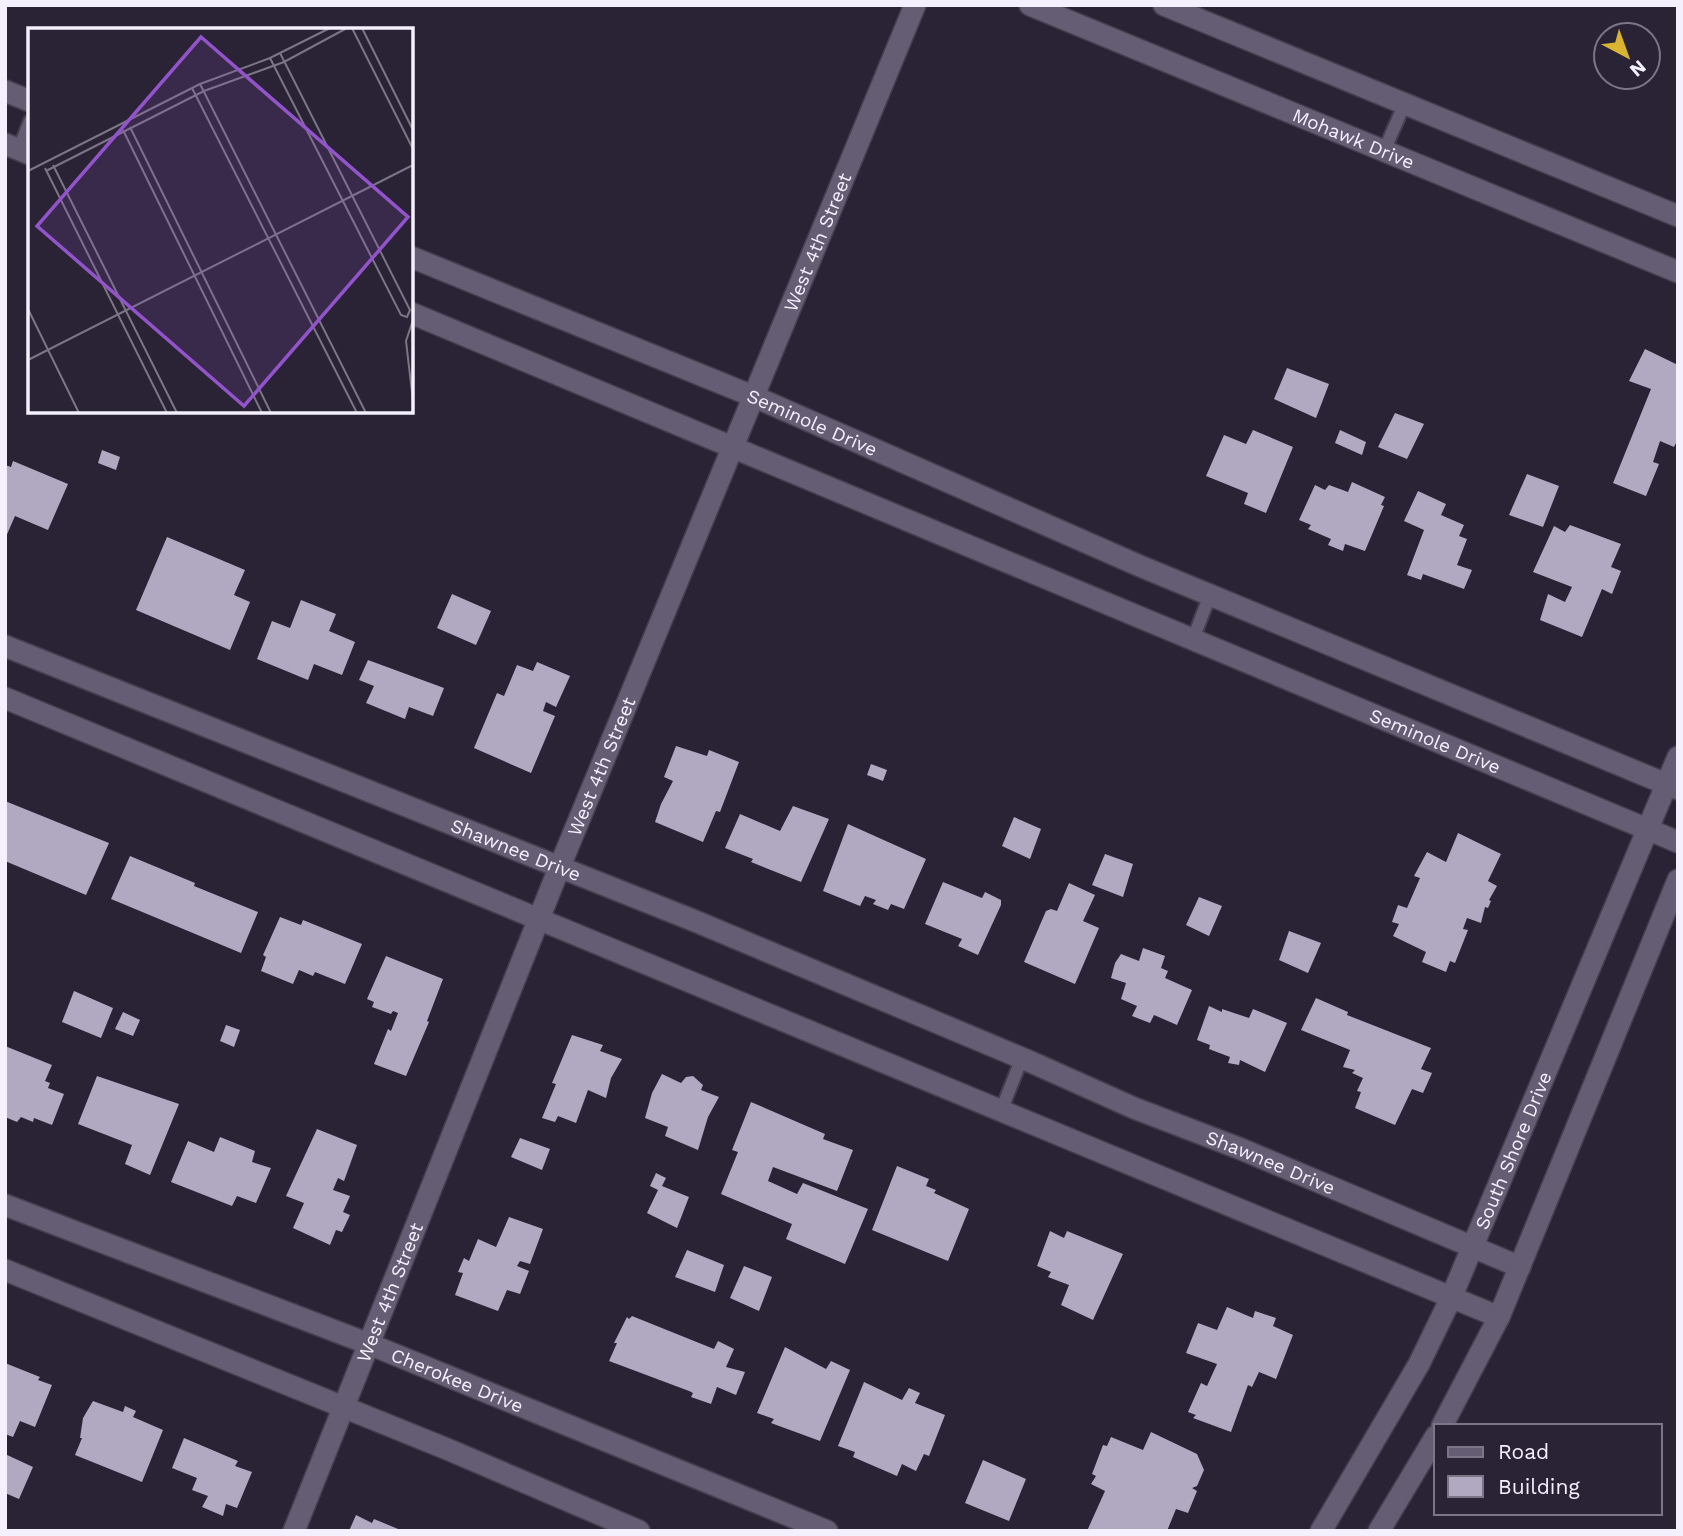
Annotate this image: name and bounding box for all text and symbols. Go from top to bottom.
north arrow [1592,21,1662,91]
inset map [28,28,413,413]
text: N [1625,55,1651,82]
street label: Mohawk Drive [1289,103,1418,174]
street label: West 4th Street [779,169,857,315]
street label: Seminole Drive [744,384,881,461]
street label: West 4th Street [563,694,640,839]
street label: Seminole Drive [1366,704,1504,779]
street label: Shawnee Drive [447,814,584,886]
street label: South Shore Drive [1470,1068,1557,1233]
street label: Shawnee Drive [1203,1126,1339,1200]
street label: West 4th Street [352,1220,428,1366]
street label: Cherokee Drive [388,1343,527,1418]
legend [1434,1424,1662,1515]
text: Road [1498,1439,1549,1464]
text: Building [1498,1474,1580,1499]

